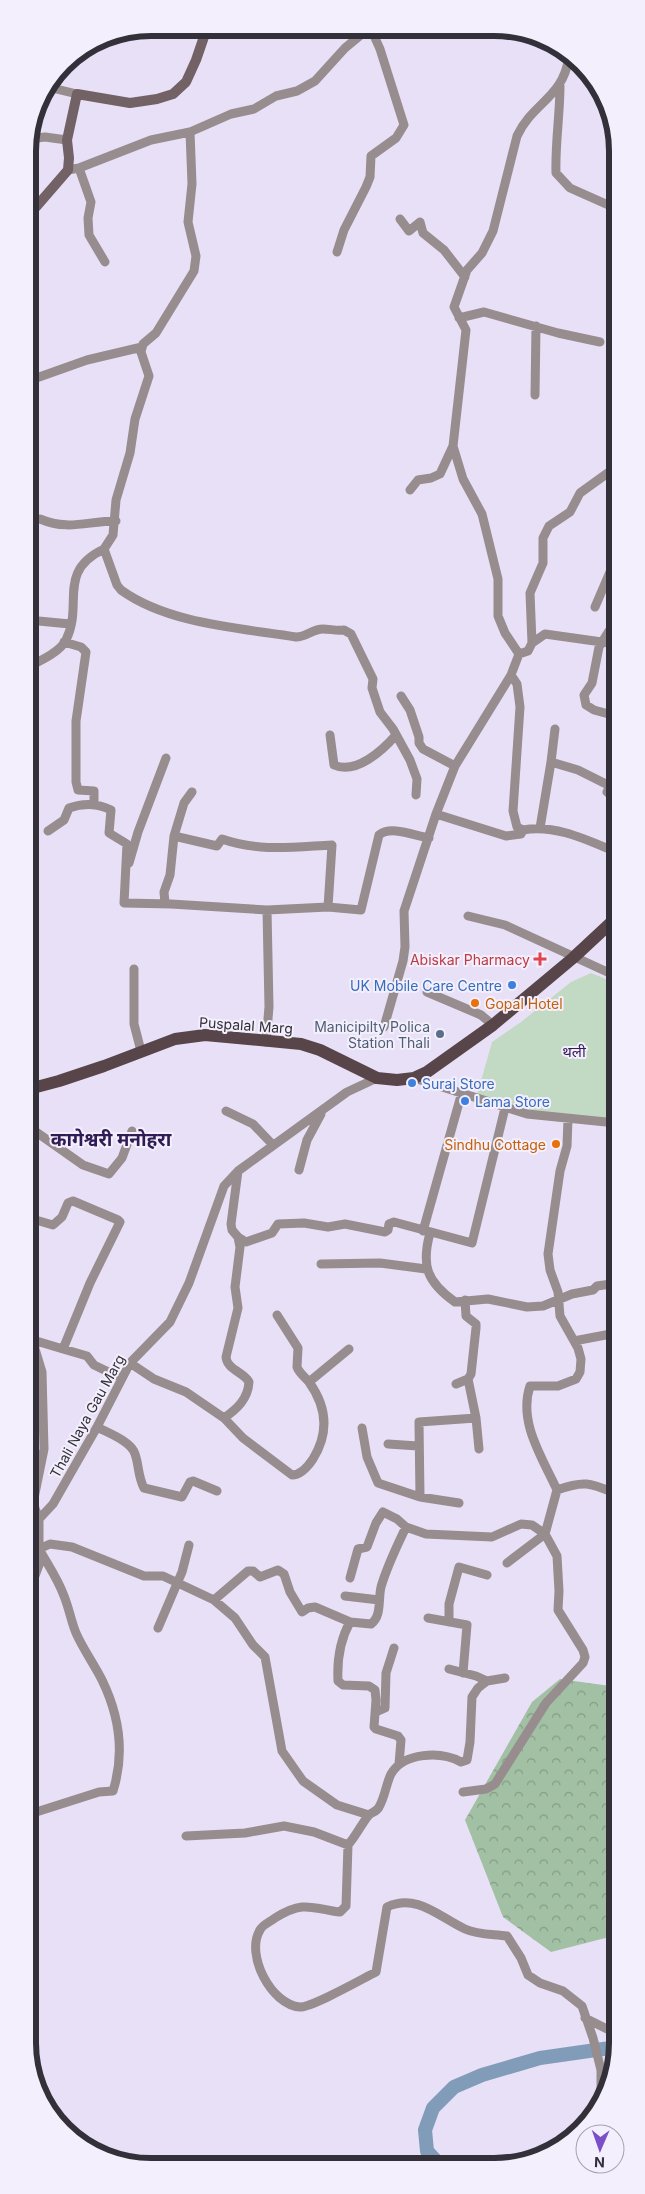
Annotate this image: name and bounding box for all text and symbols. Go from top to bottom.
place label: Abiskar Pharmacy [410,951,530,968]
marker: Abiskar Pharmacy [534,953,546,965]
place label: UK Mobile Care Centre [350,977,502,994]
marker: UK Mobile Care Centre [506,979,518,991]
place label: Gopal Hotel [485,995,563,1012]
marker: Gopal Hotel [469,997,481,1009]
street label: Puspalal Marg [199,1013,293,1037]
place label: Manicipilty Polica Station Thali [314,1018,430,1051]
marker: Manicipilty Polica Station Thali [434,1028,446,1040]
district label: थली [562,1042,587,1061]
place label: Suraj Store [422,1075,495,1092]
marker: Suraj Store [406,1077,418,1089]
place label: Lama Store [475,1093,550,1110]
marker: Lama Store [459,1095,471,1107]
district label: कागेश्वरी मनोहरा [51,1128,172,1151]
place label: Sindhu Cottage [444,1136,546,1153]
marker: Sindhu Cottage [550,1138,562,1150]
street label: Thali Naya Gau Marg [46,1351,128,1481]
north arrow [575,2124,625,2174]
text: N [594,2154,605,2171]

